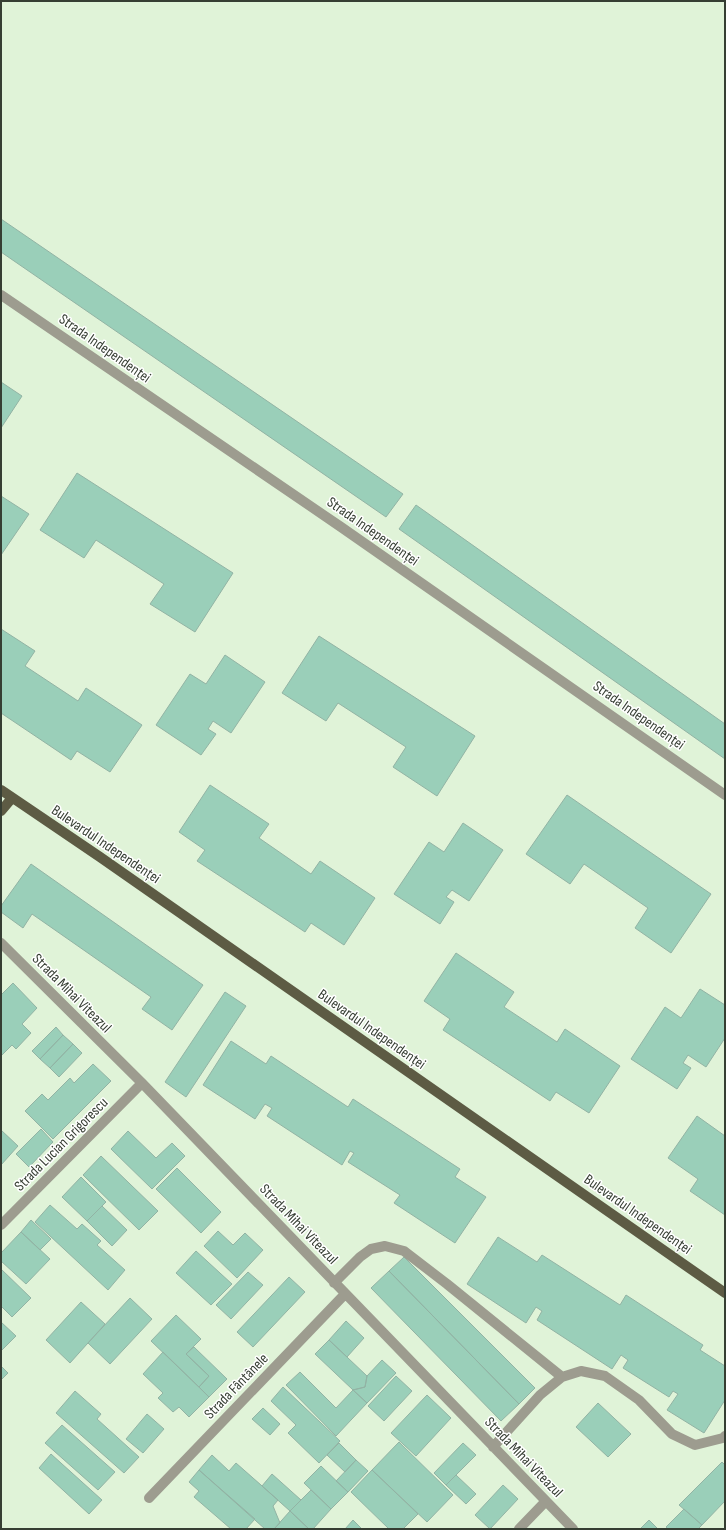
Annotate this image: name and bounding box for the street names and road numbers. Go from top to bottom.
street label: Strada Independenței [55,310,154,387]
street label: Strada Independenței [323,493,422,570]
street label: Strada Independenței [589,677,688,754]
street label: Bulevardul Independenței [48,801,164,888]
street label: Strada Mihai Viteazul [28,950,115,1037]
street label: Bulevardul Independenței [314,985,429,1074]
street label: Strada Lucian Grigorescu [10,1093,112,1195]
street label: Bulevardul Independenței [580,1170,695,1259]
street label: Strada Mihai Viteazul [255,1180,342,1269]
street label: Strada Fântânele [200,1349,273,1423]
street label: Strada Mihai Viteazul [480,1413,567,1502]

